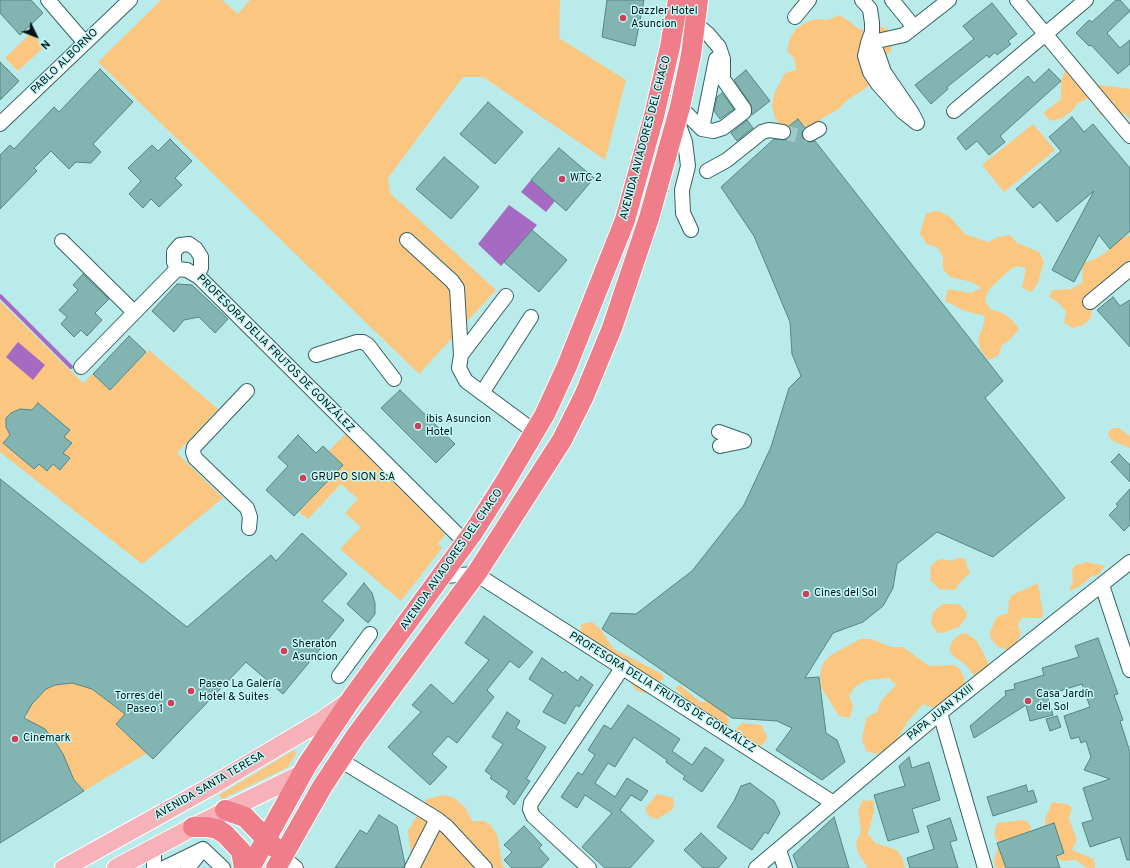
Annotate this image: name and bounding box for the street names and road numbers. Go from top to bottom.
street label: PABLO ALBORNO [29,26,101,98]
street label: AVENIDA AVIADORES DEL CHACO [618,55,674,221]
street label: PROFESORA DELIA FRUTOS DE GONZÁLEZ [193,272,357,436]
street label: AVENIDA AVIADORES DEL CHACO [398,487,506,633]
street label: PROFESORA DELIA FRUTOS DE GONZÁLEZ [566,630,758,756]
street label: PAPA JUAN XXIII [905,682,977,744]
street label: AVENIDA SANTA TERESA [153,749,267,823]

